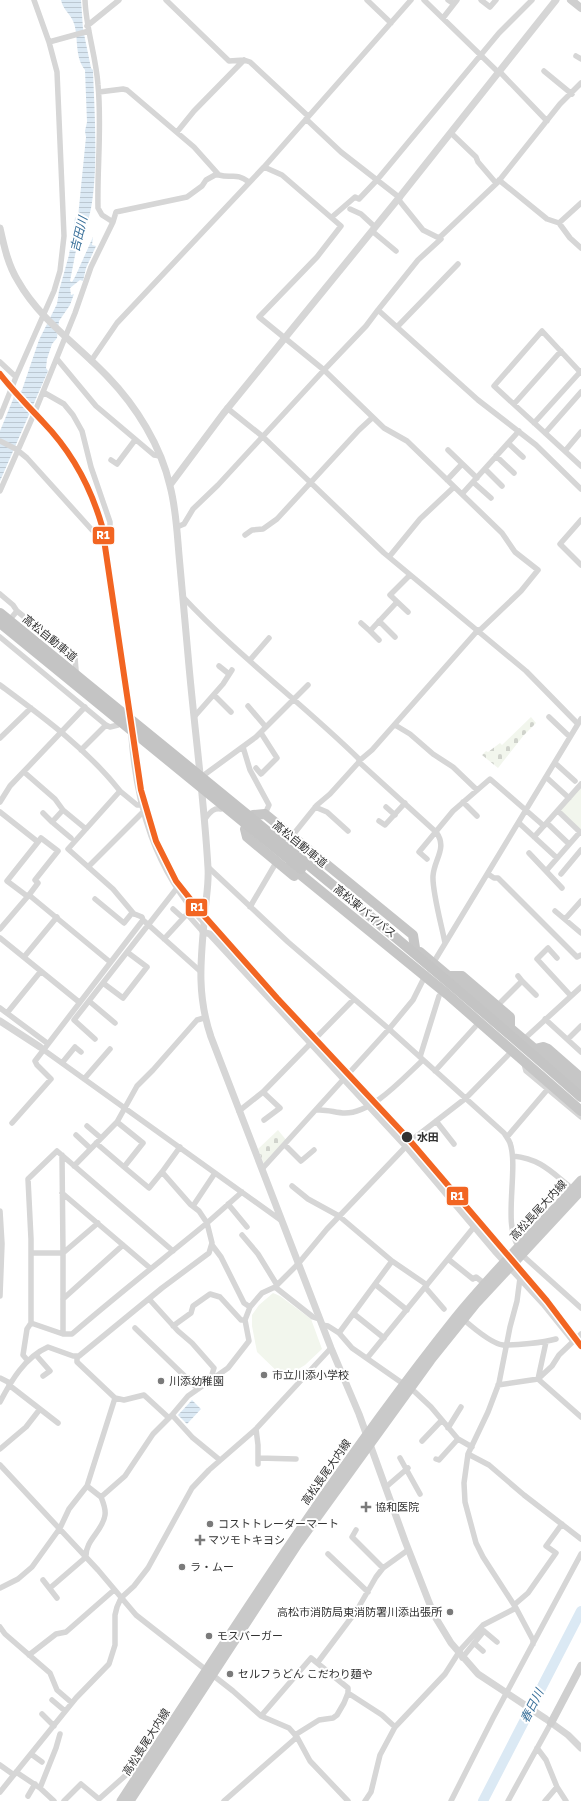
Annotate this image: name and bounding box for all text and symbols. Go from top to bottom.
water label: 吉田川 [67,213,91,253]
line badge: R1 [92,526,115,545]
text: R1 [96,528,110,541]
street label: 高松自動車道 [21,612,80,663]
street label: 高松自動車道 [271,818,330,869]
street label: 高松東バイパス [331,881,399,940]
line badge: R1 [185,898,208,917]
text: R1 [190,900,204,913]
marker: 水田 [400,1130,414,1144]
place label: 水田 [417,1130,439,1143]
street label: 高松長尾大内線 [507,1177,569,1242]
line badge: R1 [446,1186,469,1206]
text: R1 [450,1189,464,1202]
place label: 市立川添小学校 [272,1368,349,1381]
marker: 市立川添小学校 [259,1370,269,1380]
place label: 川添幼稚園 [169,1374,224,1387]
marker: 川添幼稚園 [156,1376,166,1386]
street label: 高松長尾大内線 [298,1436,353,1507]
place label: 協和医院 [375,1500,419,1513]
marker: 協和医院 [360,1501,372,1513]
place label: コストトレーダーマート [218,1517,339,1530]
marker: コストトレーダーマート [205,1519,215,1529]
place label: マツモトキヨシ [208,1533,285,1546]
marker: マツモトキヨシ [195,1535,205,1545]
place label: ラ・ムー [190,1560,234,1573]
marker: ラ・ムー [177,1562,187,1572]
place label: 高松市消防局東消防署川添出張所 [277,1605,443,1618]
marker: 高松市消防局東消防署川添出張所 [445,1607,455,1617]
place label: モスバーガー [217,1629,283,1642]
marker: モスバーガー [204,1631,214,1641]
place label: セルフうどん こだわり麺や [238,1667,373,1680]
marker: セルフうどん こだわり麺や [225,1669,235,1679]
water label: 春日川 [517,1685,547,1725]
street label: 高松長尾大内線 [119,1706,172,1778]

